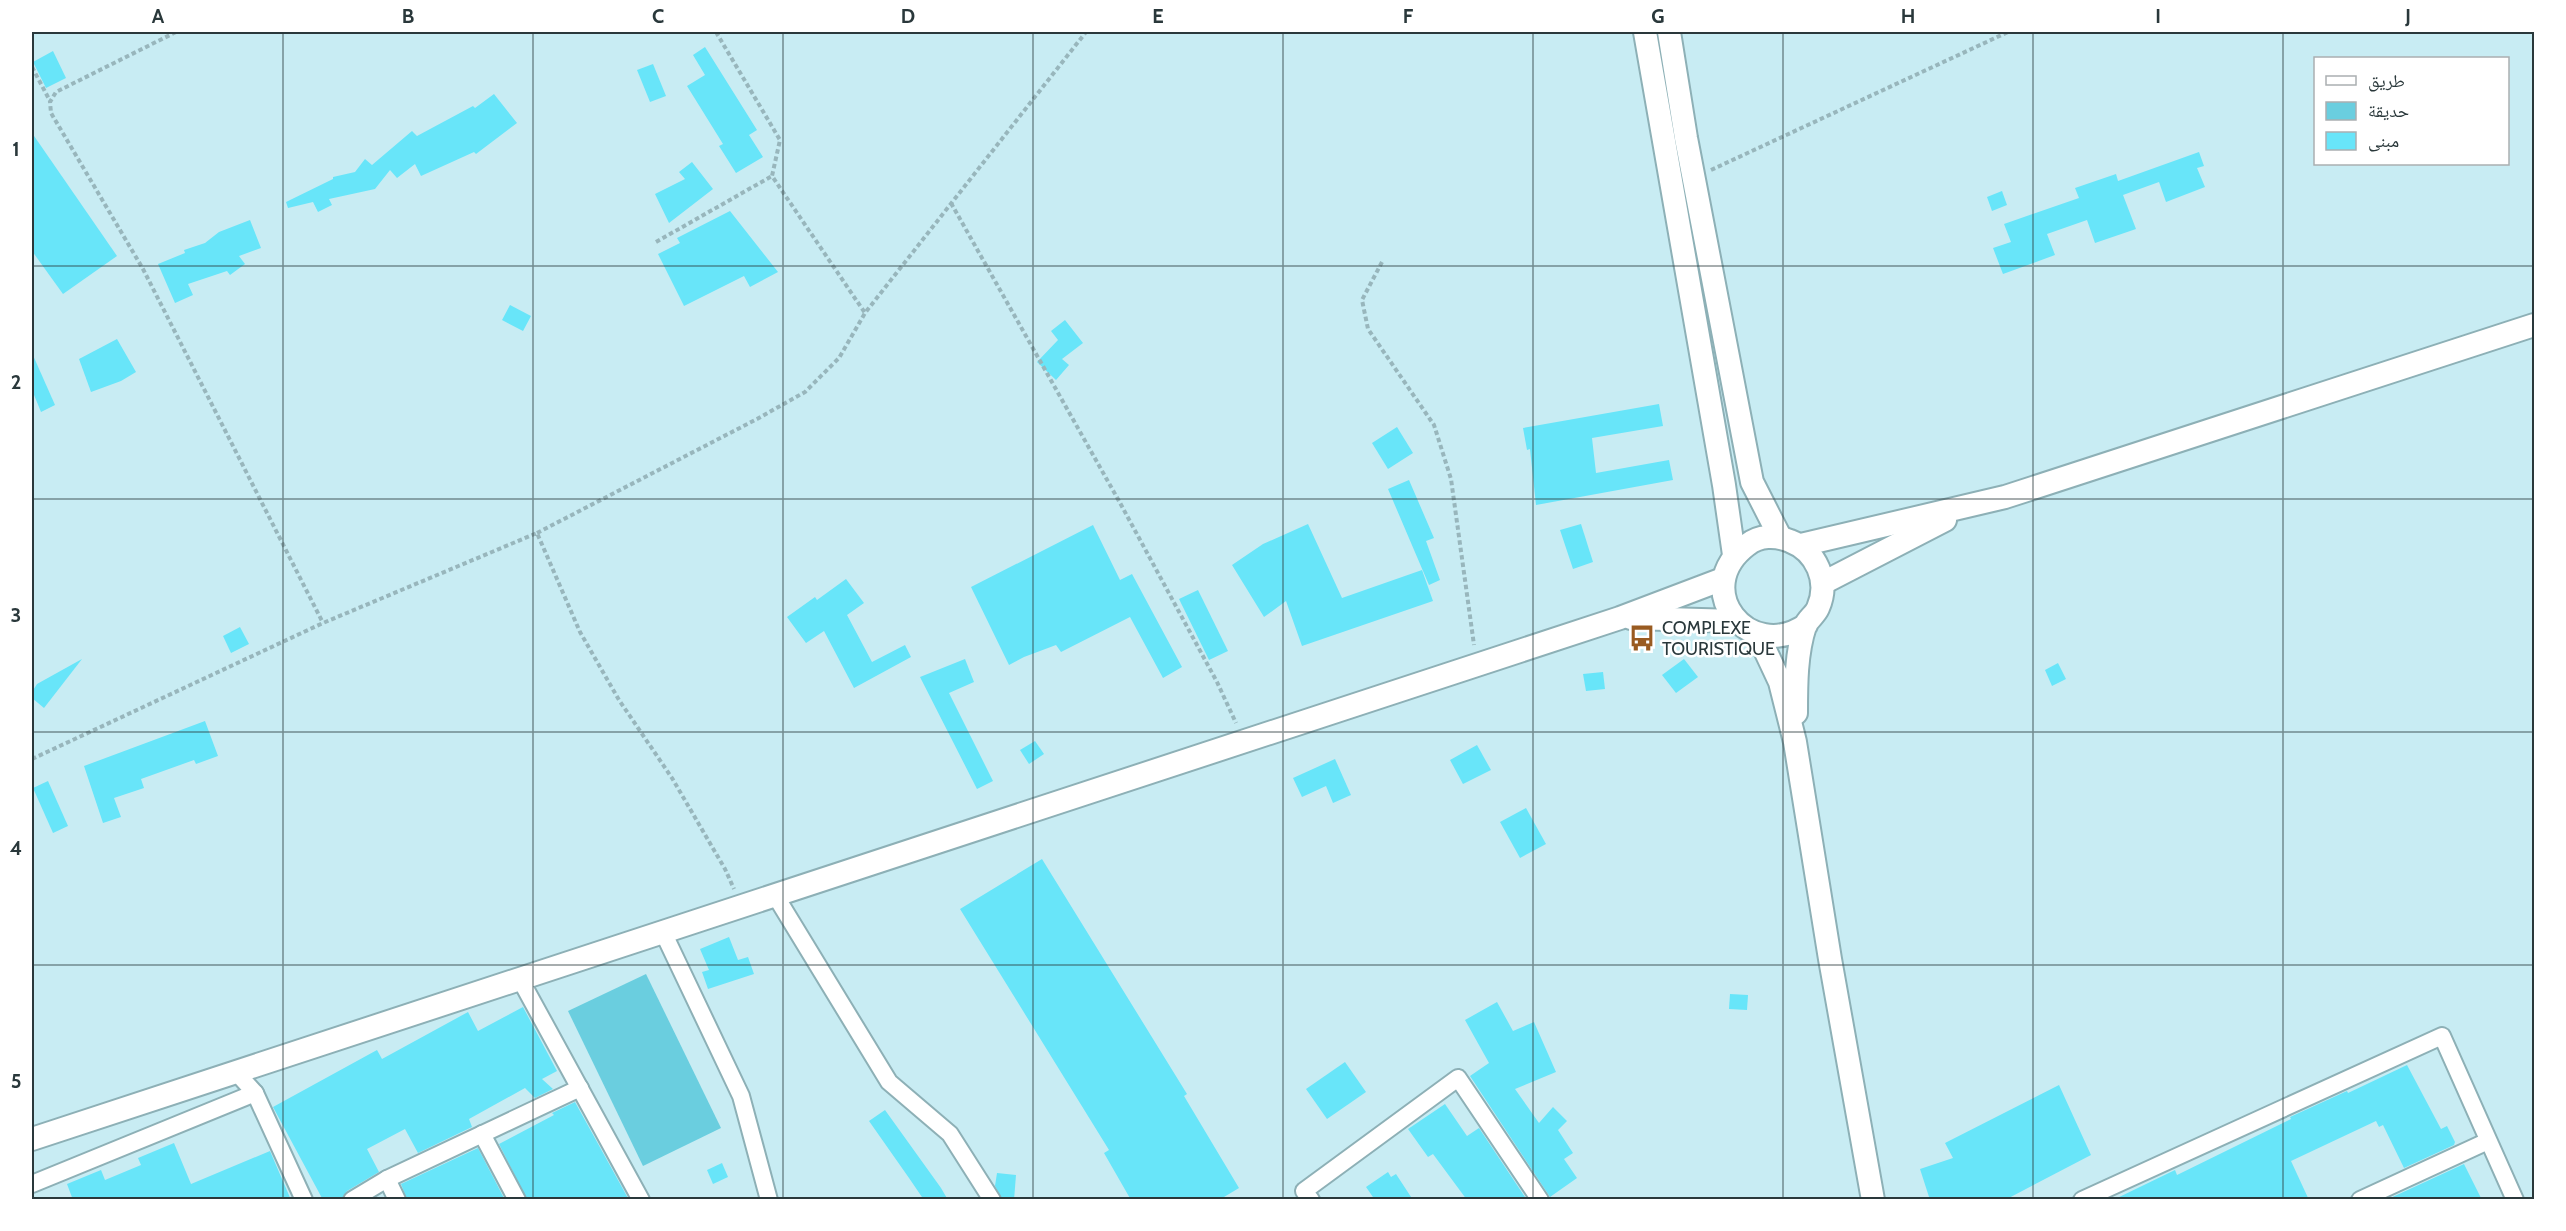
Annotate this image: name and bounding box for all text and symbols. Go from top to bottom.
text: A [152,4,165,28]
text: B [402,4,414,28]
text: C [652,4,664,28]
text: D [901,4,915,28]
text: E [1152,4,1164,28]
text: F [1403,4,1414,28]
text: G [1651,4,1665,28]
text: H [1901,4,1915,28]
text: I [2155,4,2161,28]
text: J [2404,4,2411,28]
legend [2314,57,2509,165]
text: طريق [2368,70,2405,92]
text: حديقة [2368,100,2409,122]
text: مبنى [2368,130,2399,152]
text: 1 [12,137,20,161]
text: 2 [11,370,21,394]
text: 3 [11,603,21,627]
place label: COMPLEXE TOURISTIQUE [1662,617,1775,660]
bus stop icon: COMPLEXE TOURISTIQUE [1627,623,1657,653]
text: 4 [10,836,22,860]
text: 5 [11,1069,21,1093]

